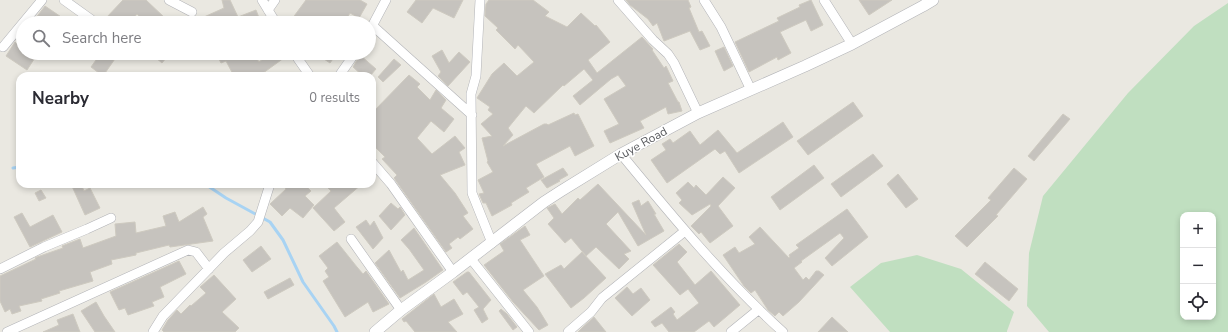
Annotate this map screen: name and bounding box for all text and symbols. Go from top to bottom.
search box [16,16,376,60]
icon: search [30,27,52,49]
text: Search here [62,28,142,48]
text: Nearby [32,87,89,110]
text: 0 results [309,89,360,107]
street label: Kuye Road [612,123,670,165]
map controls [1180,212,1216,320]
button: + [1180,212,1216,248]
button: − [1180,248,1216,284]
button: locate [1180,284,1216,320]

